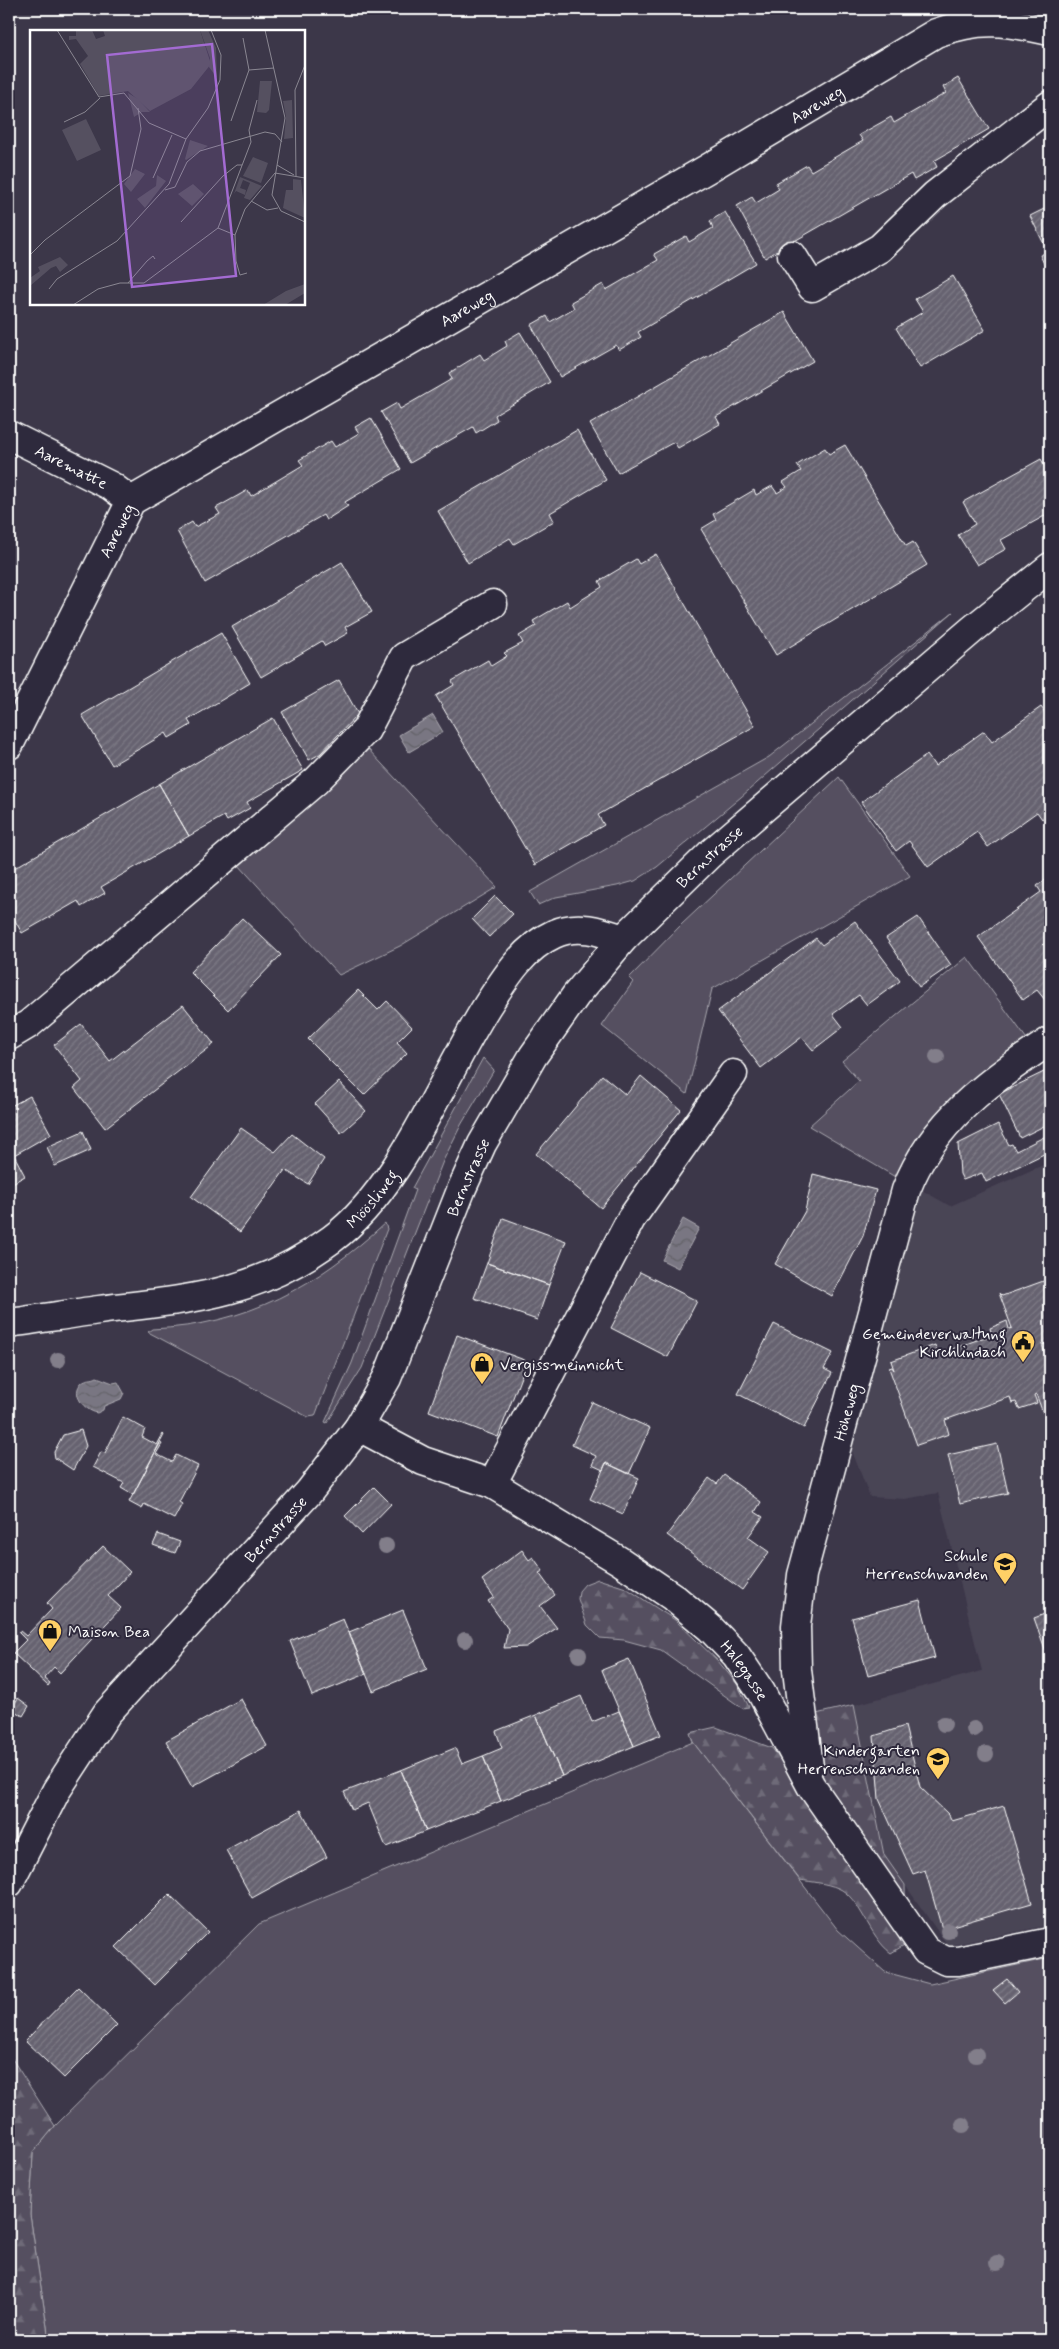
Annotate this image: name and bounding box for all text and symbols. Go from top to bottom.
inset map [30,30,305,305]
street label: Aareweg [787,81,848,129]
street label: Aareweg [437,285,498,333]
street label: Aarematte [31,441,111,495]
street label: Aareweg [95,500,141,562]
street label: Bernstrasse [672,821,748,893]
street label: Bernstrasse [443,1134,495,1220]
street label: Möösliweg [342,1166,404,1234]
place label: Gemeindeverwaltung Kirchlindach [862,1324,1006,1363]
public building icon: Gemeindeverwaltung Kirchlindach [1010,1329,1036,1363]
shop icon: Vergissmeinnicht [469,1351,495,1385]
place label: Vergissmeinnicht [500,1355,625,1377]
street label: Höheweg [830,1381,866,1443]
street label: Bernstrasse [241,1492,312,1568]
place label: Schule Herrenschwanden [866,1546,988,1585]
school or university icon: Schule Herrenschwanden [992,1551,1018,1585]
shop icon: Maison Bea [37,1618,63,1652]
place label: Maison Bea [68,1622,150,1643]
street label: Halegasse [715,1636,773,1705]
place label: Kindergarten Herrenschwanden [798,1741,920,1780]
school or university icon: Kindergarten Herrenschwanden [925,1746,951,1780]

